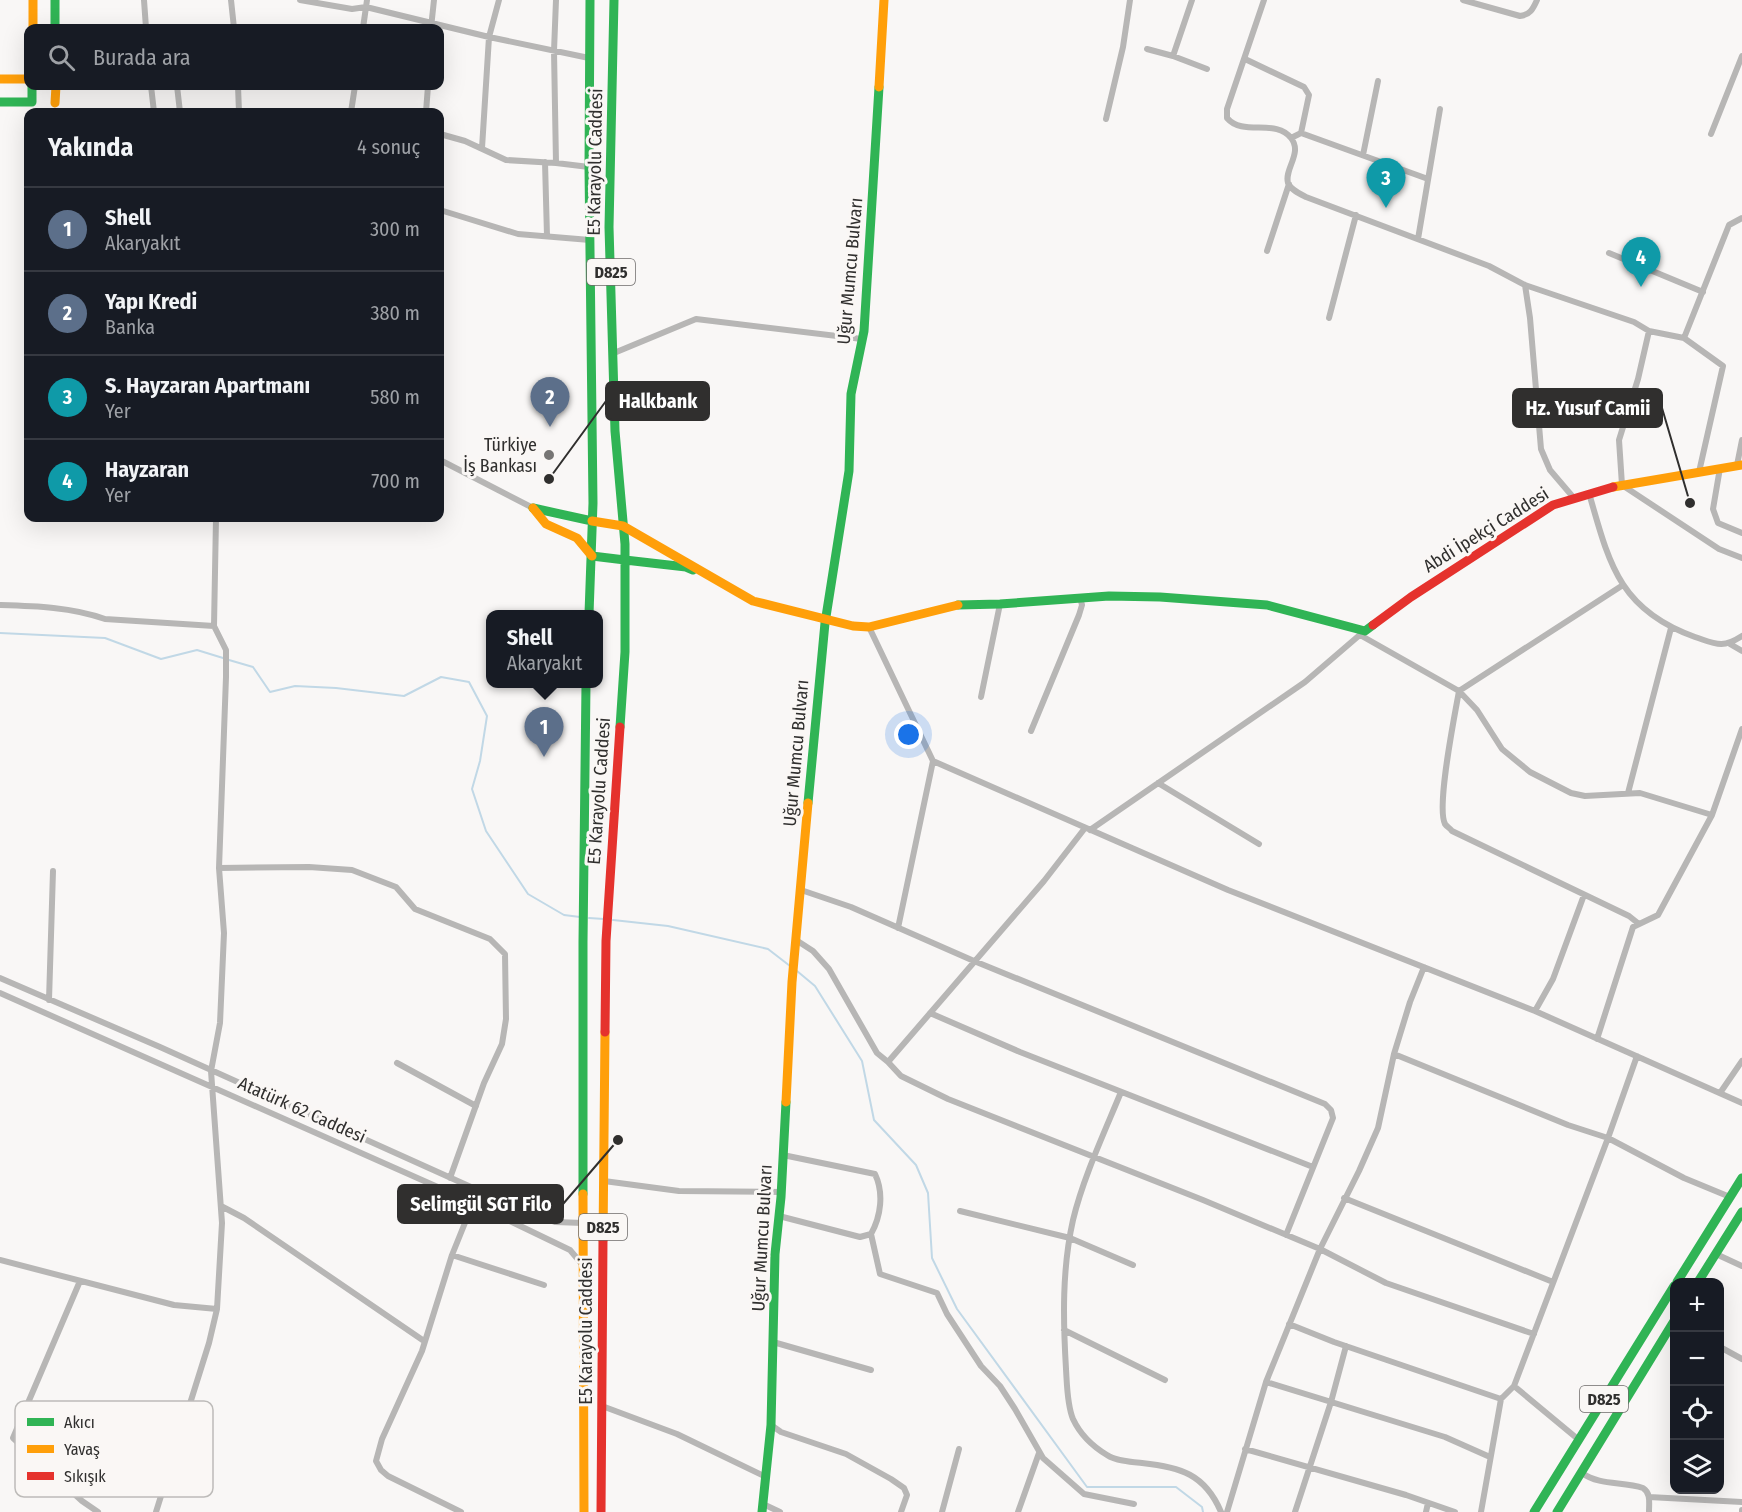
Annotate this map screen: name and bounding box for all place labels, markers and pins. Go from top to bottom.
pin: 3 [1366,158,1406,208]
pin: 4 [1622,238,1660,287]
pin: 2 [530,378,570,427]
callout: Halkbank [606,382,709,420]
callout: Hz. Yusuf Camii [1513,389,1662,427]
place label: Türkiye İş Bankası [463,434,537,477]
marker: Türkiye İş Bankası [542,448,556,462]
pin: 1 [524,708,564,757]
callout: Selimgül SGT Filo [398,1185,563,1223]

